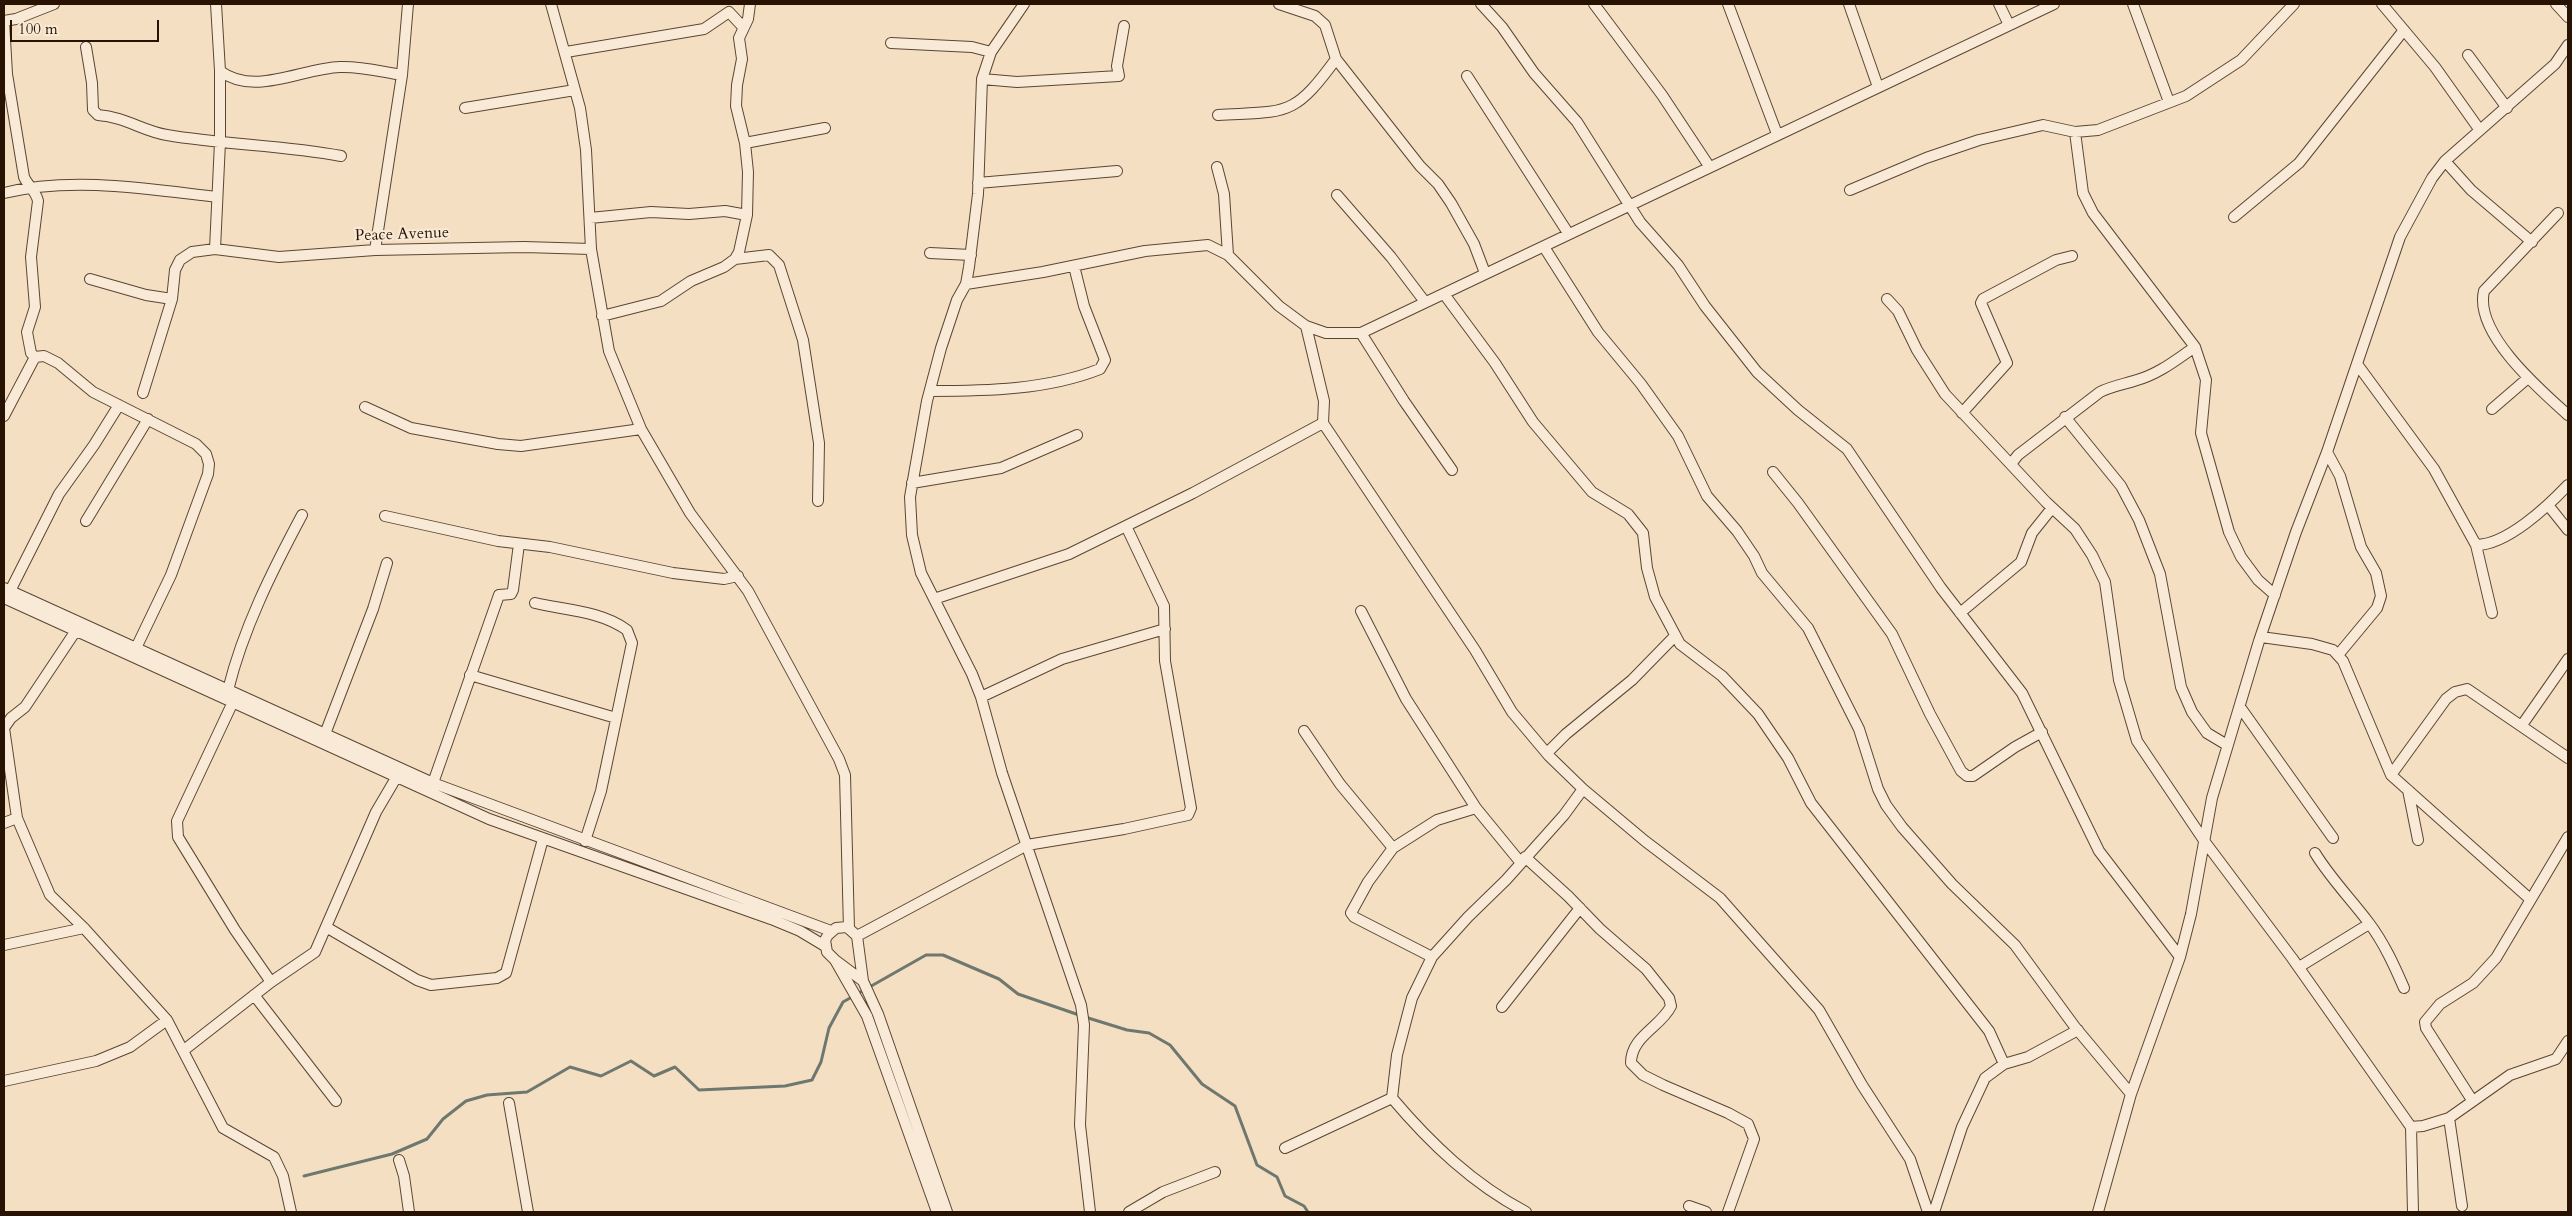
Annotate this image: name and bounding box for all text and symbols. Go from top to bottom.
scale bar [12,10,161,42]
text: 100 m [18,19,58,39]
street label: Peace Avenue [355,224,449,246]

